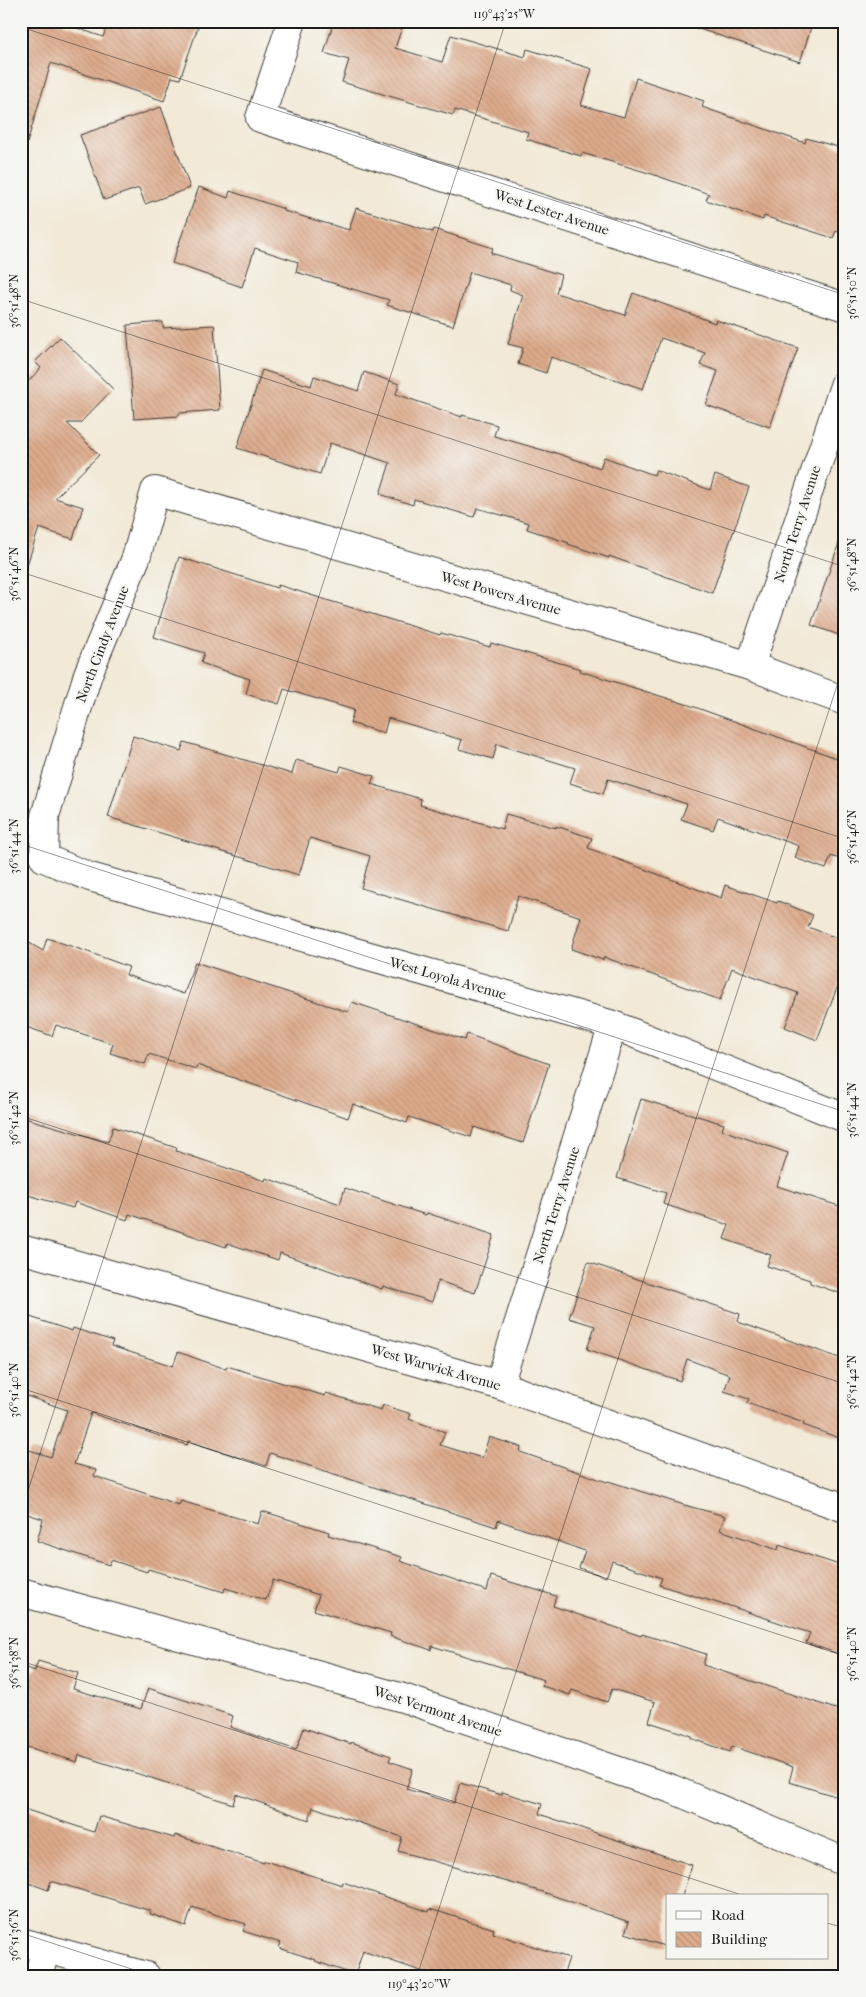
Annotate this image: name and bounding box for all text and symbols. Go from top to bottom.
text: 119°43'25"W [473,7,536,21]
street label: West Lester Avenue [491,186,611,239]
text: 36°51'50"N [845,266,859,320]
text: 36°51'48"N [7,274,21,328]
street label: North Terry Avenue [771,463,824,585]
text: 36°51'48"N [845,538,859,592]
text: 36°51'46"N [7,546,21,602]
street label: West Powers Avenue [438,568,563,619]
street label: North Cindy Avenue [72,583,133,705]
text: 36°51'46"N [845,809,859,865]
text: 36°51'44"N [7,818,21,874]
street label: West Loyola Avenue [386,953,508,1003]
text: 36°51'44"N [845,1082,859,1138]
text: 36°51'42"N [7,1091,21,1145]
street label: North Terry Avenue [530,1144,583,1266]
street label: West Warwick Avenue [368,1341,503,1394]
text: 36°51'42"N [845,1355,859,1409]
text: 36°51'40"N [7,1362,21,1418]
text: 36°51'40"N [845,1626,859,1682]
text: 36°51'38"N [7,1637,21,1689]
street label: West Vermont Avenue [371,1682,504,1740]
legend [666,1894,828,1960]
text: Road [711,1906,745,1924]
text: 36°51'36"N [7,1908,21,1962]
text: Building [711,1930,768,1948]
text: 119°43'20"W [387,1977,452,1991]

